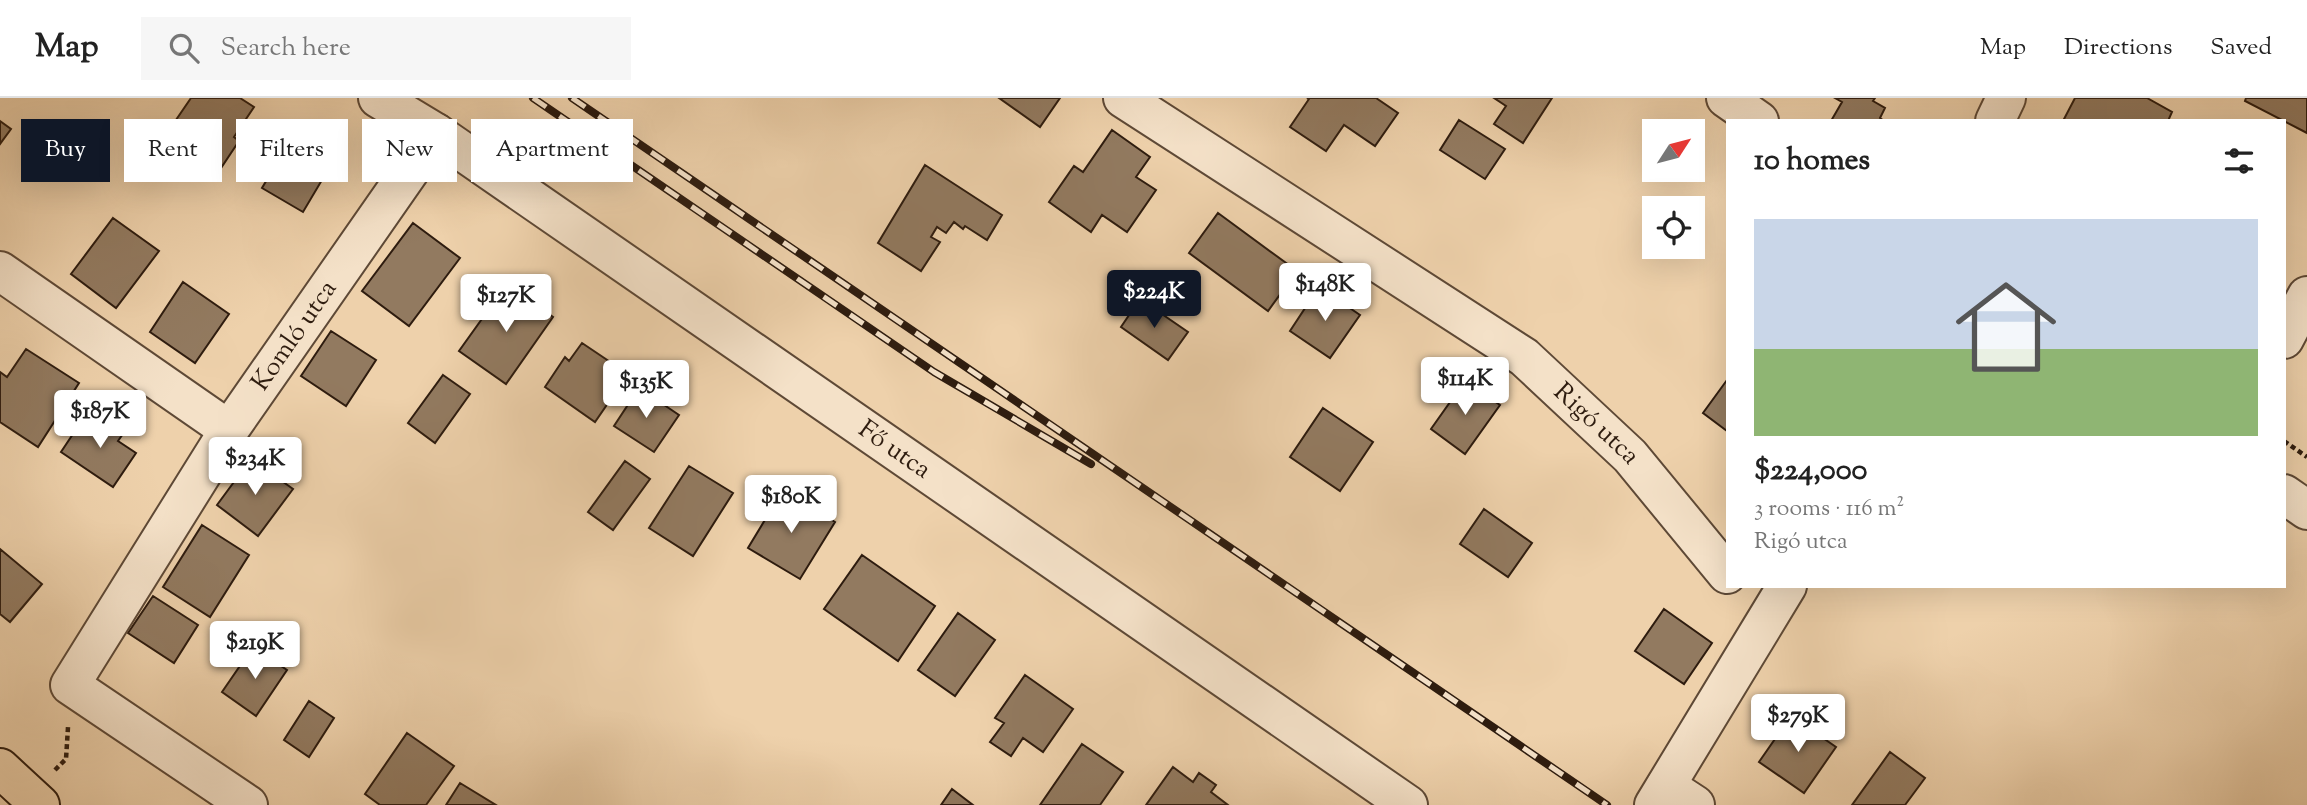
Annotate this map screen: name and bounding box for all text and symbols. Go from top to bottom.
search box [141,17,631,80]
text: Map [35,24,99,72]
icon: search [165,29,203,67]
text: Search here [221,30,351,67]
text: Map [1980,31,2026,65]
text: Directions [2064,31,2172,65]
text: Saved [2210,31,2272,65]
chip: Buy [21,119,110,182]
chip: Rent [124,119,222,182]
chip: Filters [236,119,348,182]
chip: New [362,119,457,182]
chip: Apartment [471,119,633,182]
north arrow [1642,119,1704,182]
map controls [1642,119,1705,259]
text: 10 homes [1754,140,1870,183]
icon: filters [2220,142,2258,180]
button: locate [1642,196,1705,259]
pin: $148K [1276,264,1374,323]
icon: home [1943,264,2069,390]
text: $148K [1295,269,1355,302]
pin: $224K [1105,271,1203,330]
street label: Komló utca [243,273,346,399]
pin: $127K [457,274,555,334]
text: $224K [1123,276,1185,309]
text: $127K [476,280,536,313]
pin: $114K [1416,358,1514,417]
pin: $135K [597,360,695,420]
text: $114K [1437,363,1493,396]
text: $135K [619,366,673,399]
street label: Rigó utca [1545,375,1648,473]
pin: $187K [51,390,149,450]
text: $187K [70,396,130,429]
street label: Fő utca [850,412,938,488]
pin: $234K [206,438,304,497]
text: $234K [225,443,285,476]
text: $224,000 [1754,450,1867,493]
pin: $180K [742,476,840,535]
text: $180K [761,481,821,514]
text: 3 rooms · 116 m² [1754,493,1904,526]
text: Rigó utca [1754,526,1848,559]
pin: $219K [206,622,304,681]
text: $219K [226,627,284,660]
pin: $279K [1749,694,1847,754]
text: $279K [1767,700,1829,733]

